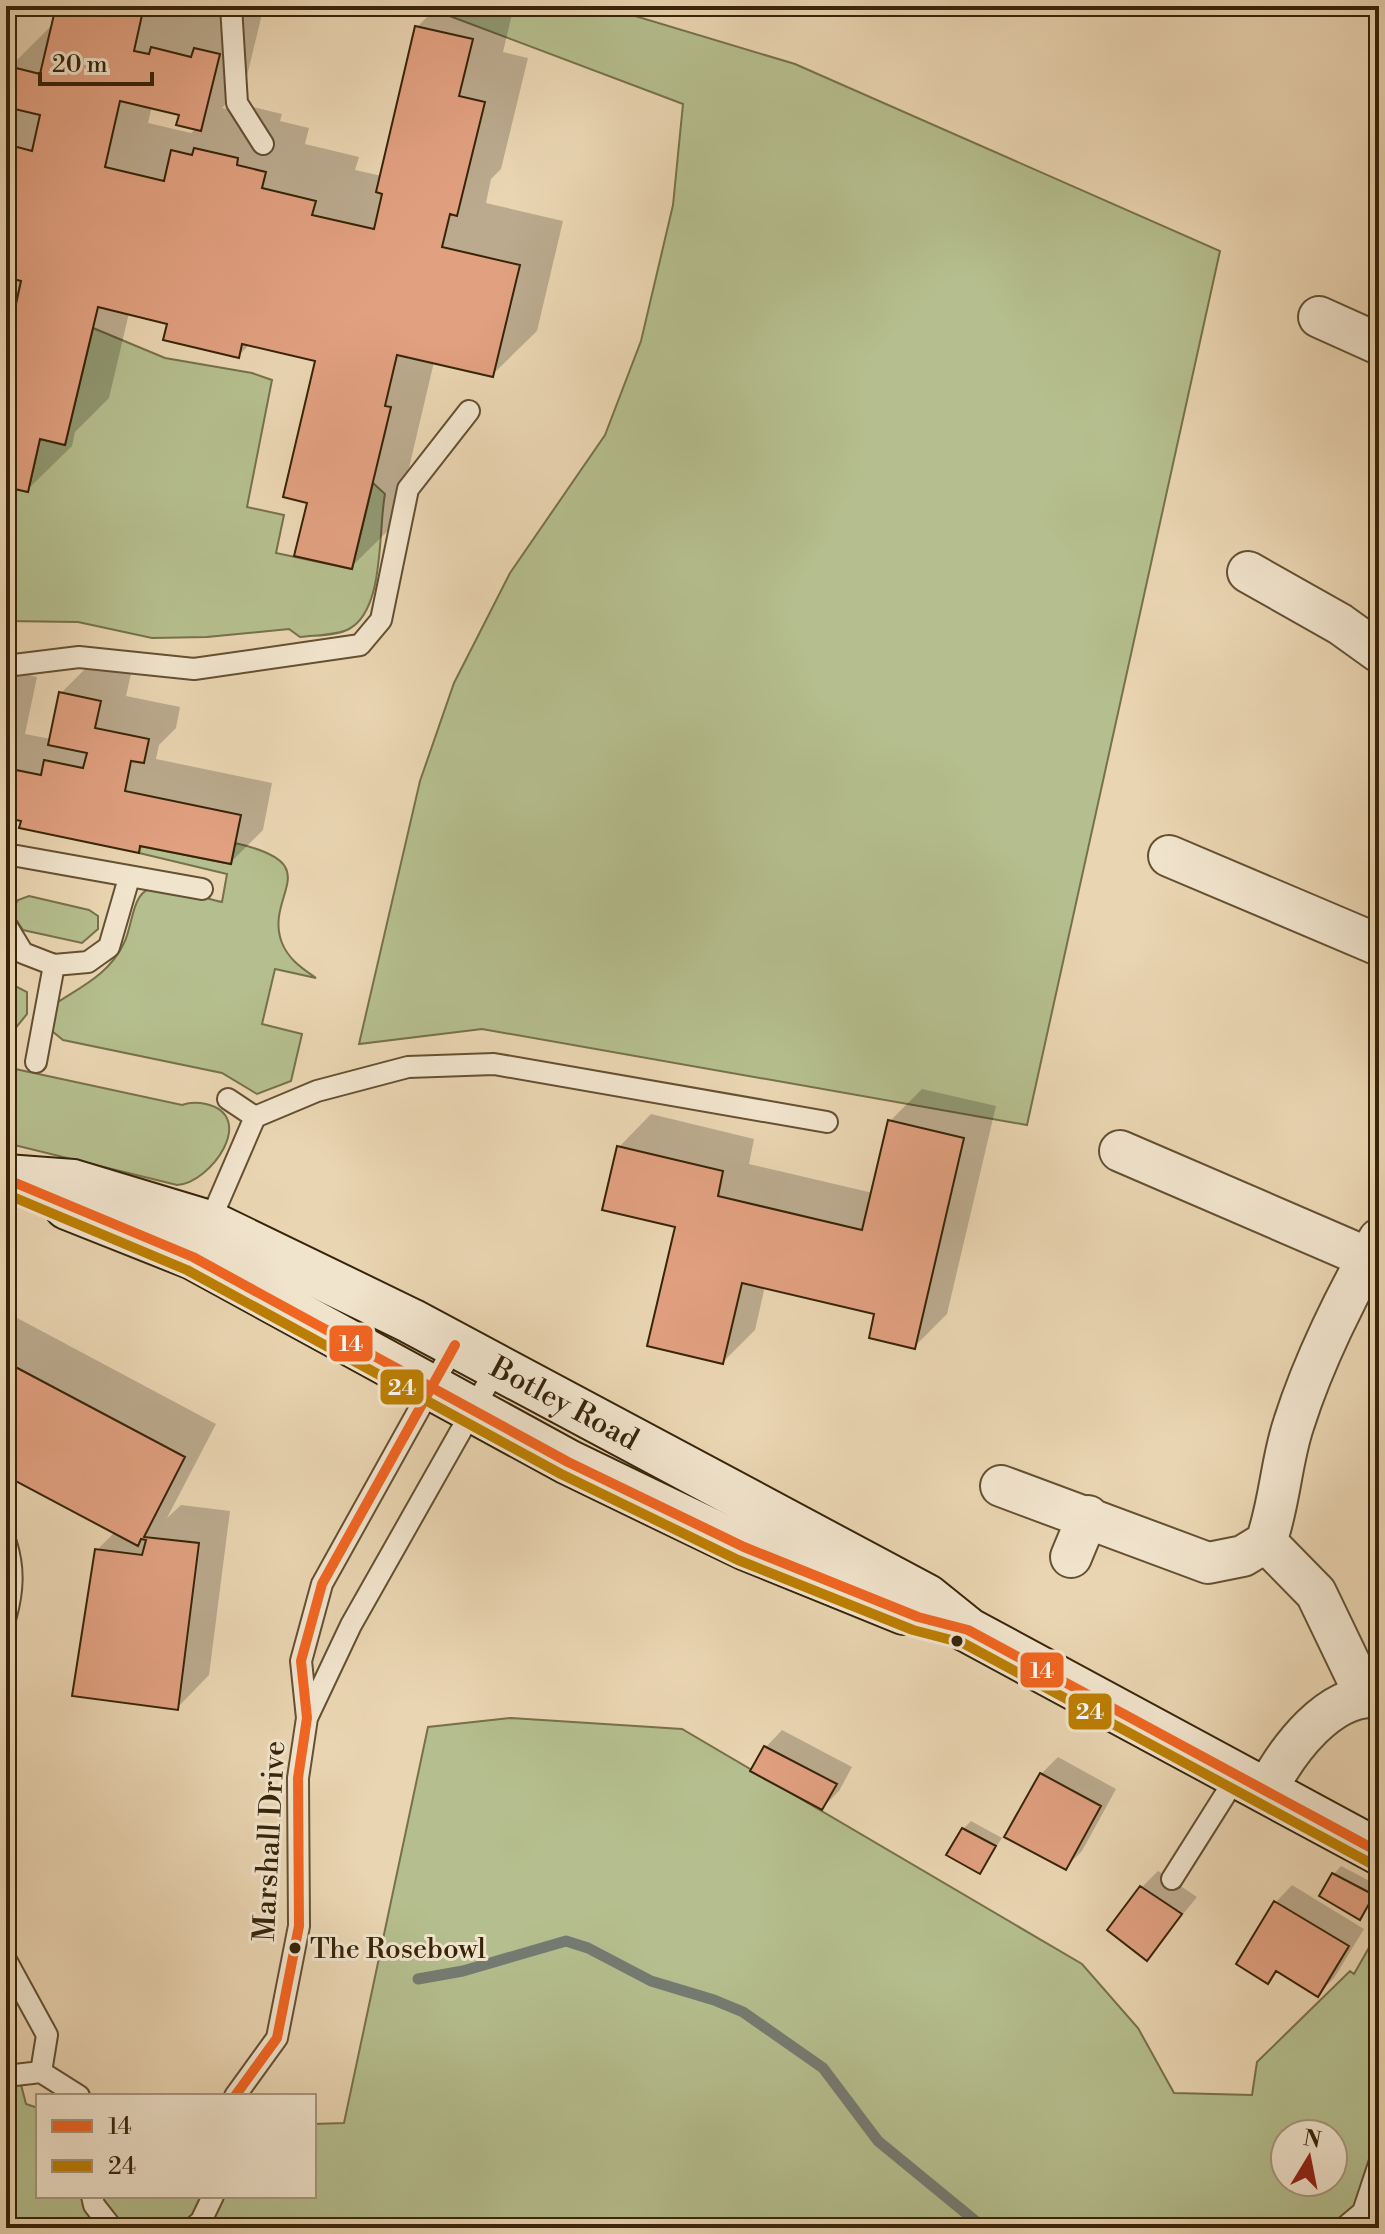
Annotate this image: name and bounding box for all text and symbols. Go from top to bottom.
scale bar [40,36,152,86]
text: 20 m [52,50,108,80]
line badge: 14 [328,1324,374,1363]
text: 14 [339,1331,363,1358]
street label: Botley Road [482,1348,645,1459]
line badge: 24 [379,1368,425,1406]
text: 24 [388,1375,416,1402]
unlabelled marker [949,1633,965,1649]
line badge: 14 [1019,1651,1065,1689]
text: 14 [1030,1658,1054,1685]
line badge: 24 [1067,1692,1113,1731]
text: 24 [1076,1699,1104,1726]
street label: Marshall Drive [246,1740,294,1943]
place label: The Rosebowl [310,1932,486,1967]
marker: The Rosebowl [287,1940,303,1956]
legend [36,2094,316,2198]
text: 14 [108,2112,132,2142]
north arrow [1269,2118,1349,2198]
text: N [1301,2125,1324,2155]
text: 24 [108,2152,136,2182]

